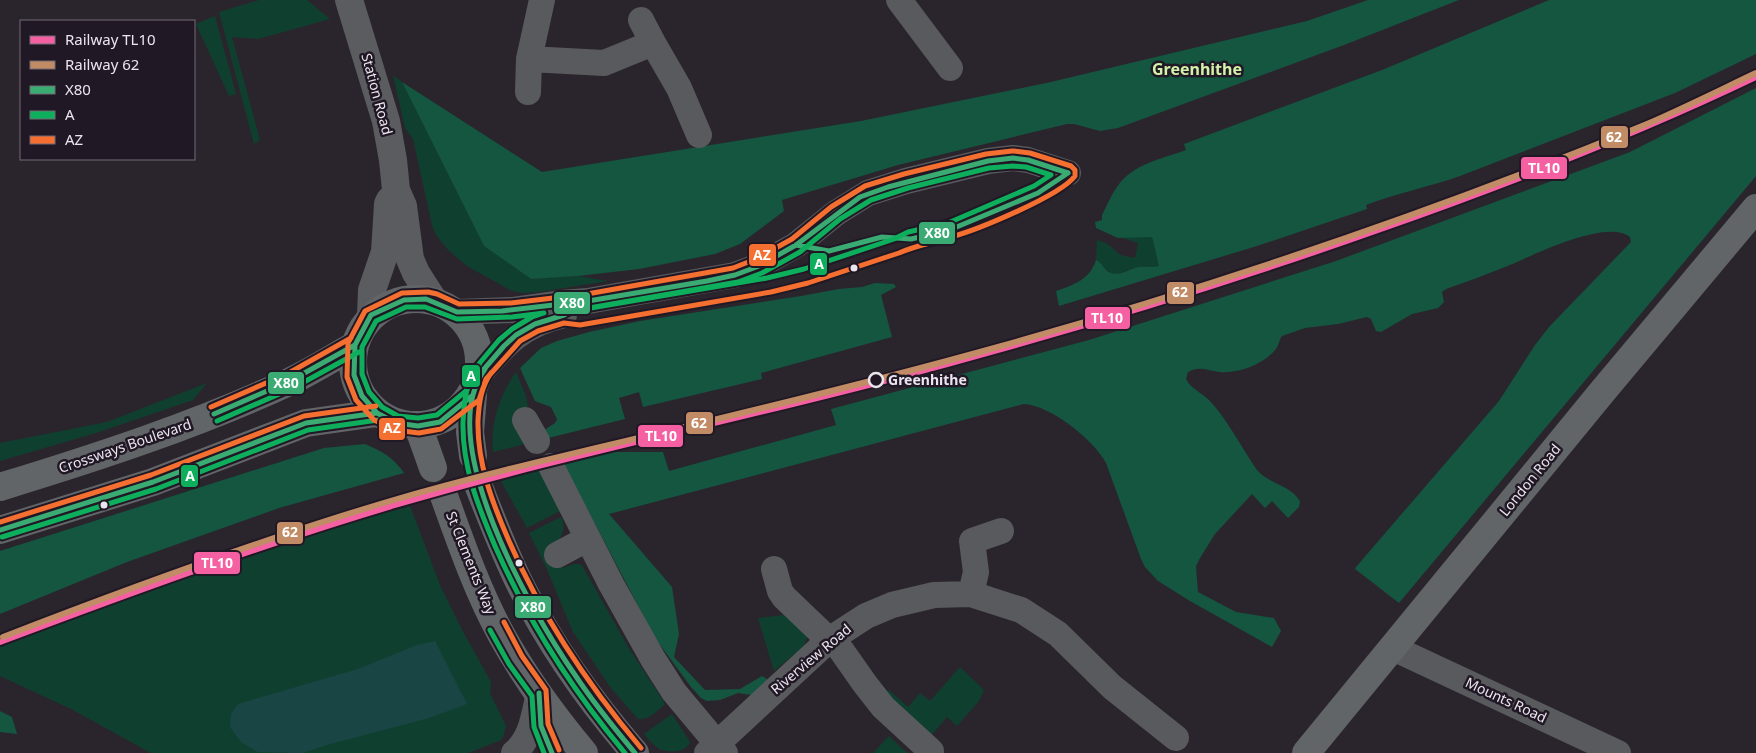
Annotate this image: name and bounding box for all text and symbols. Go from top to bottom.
legend [20,20,195,160]
text: Railway TL10 [65,29,156,49]
street label: Station Road [357,51,397,137]
text: Railway 62 [65,54,139,74]
district label: Greenhithe [1152,58,1242,80]
text: X80 [65,79,91,99]
text: A [65,104,75,124]
line badge: 62 [1600,125,1629,149]
text: 62 [1606,127,1622,146]
text: AZ [65,129,83,149]
line badge: TL10 [1520,156,1568,180]
text: TL10 [1528,158,1560,177]
line badge: X80 [918,221,956,245]
text: X80 [924,223,950,242]
line badge: AZ [748,243,777,267]
text: AZ [753,245,771,264]
line badge: A [809,252,828,276]
text: A [814,254,824,273]
unlabelled marker [849,263,859,273]
line badge: 62 [1166,281,1195,305]
text: 62 [1172,282,1188,301]
line badge: X80 [553,291,591,315]
text: X80 [559,293,585,312]
line badge: TL10 [1084,306,1131,330]
text: TL10 [1091,308,1123,327]
line badge: A [461,364,481,388]
text: A [466,366,476,385]
place label: Greenhithe [888,370,967,389]
line badge: X80 [267,371,305,395]
marker: Greenhithe [868,372,884,388]
text: X80 [273,373,299,392]
line badge: 62 [685,411,714,435]
text: 62 [691,413,707,432]
street label: Crossways Boulevard [56,414,194,477]
line badge: AZ [378,417,406,441]
text: AZ [383,418,401,437]
line badge: TL10 [637,424,684,448]
text: TL10 [645,426,677,445]
street label: London Road [1495,440,1565,520]
line badge: A [180,464,199,488]
text: A [185,466,195,485]
unlabelled marker [99,500,109,510]
street label: St Clements Way [442,508,501,618]
line badge: 62 [276,521,304,545]
text: 62 [282,522,298,541]
line badge: TL10 [193,551,241,575]
text: TL10 [201,553,233,572]
unlabelled marker [514,558,524,568]
line badge: X80 [514,595,552,619]
text: X80 [520,597,546,616]
street label: Riverview Road [766,619,855,698]
street label: Mounts Road [1463,672,1550,727]

